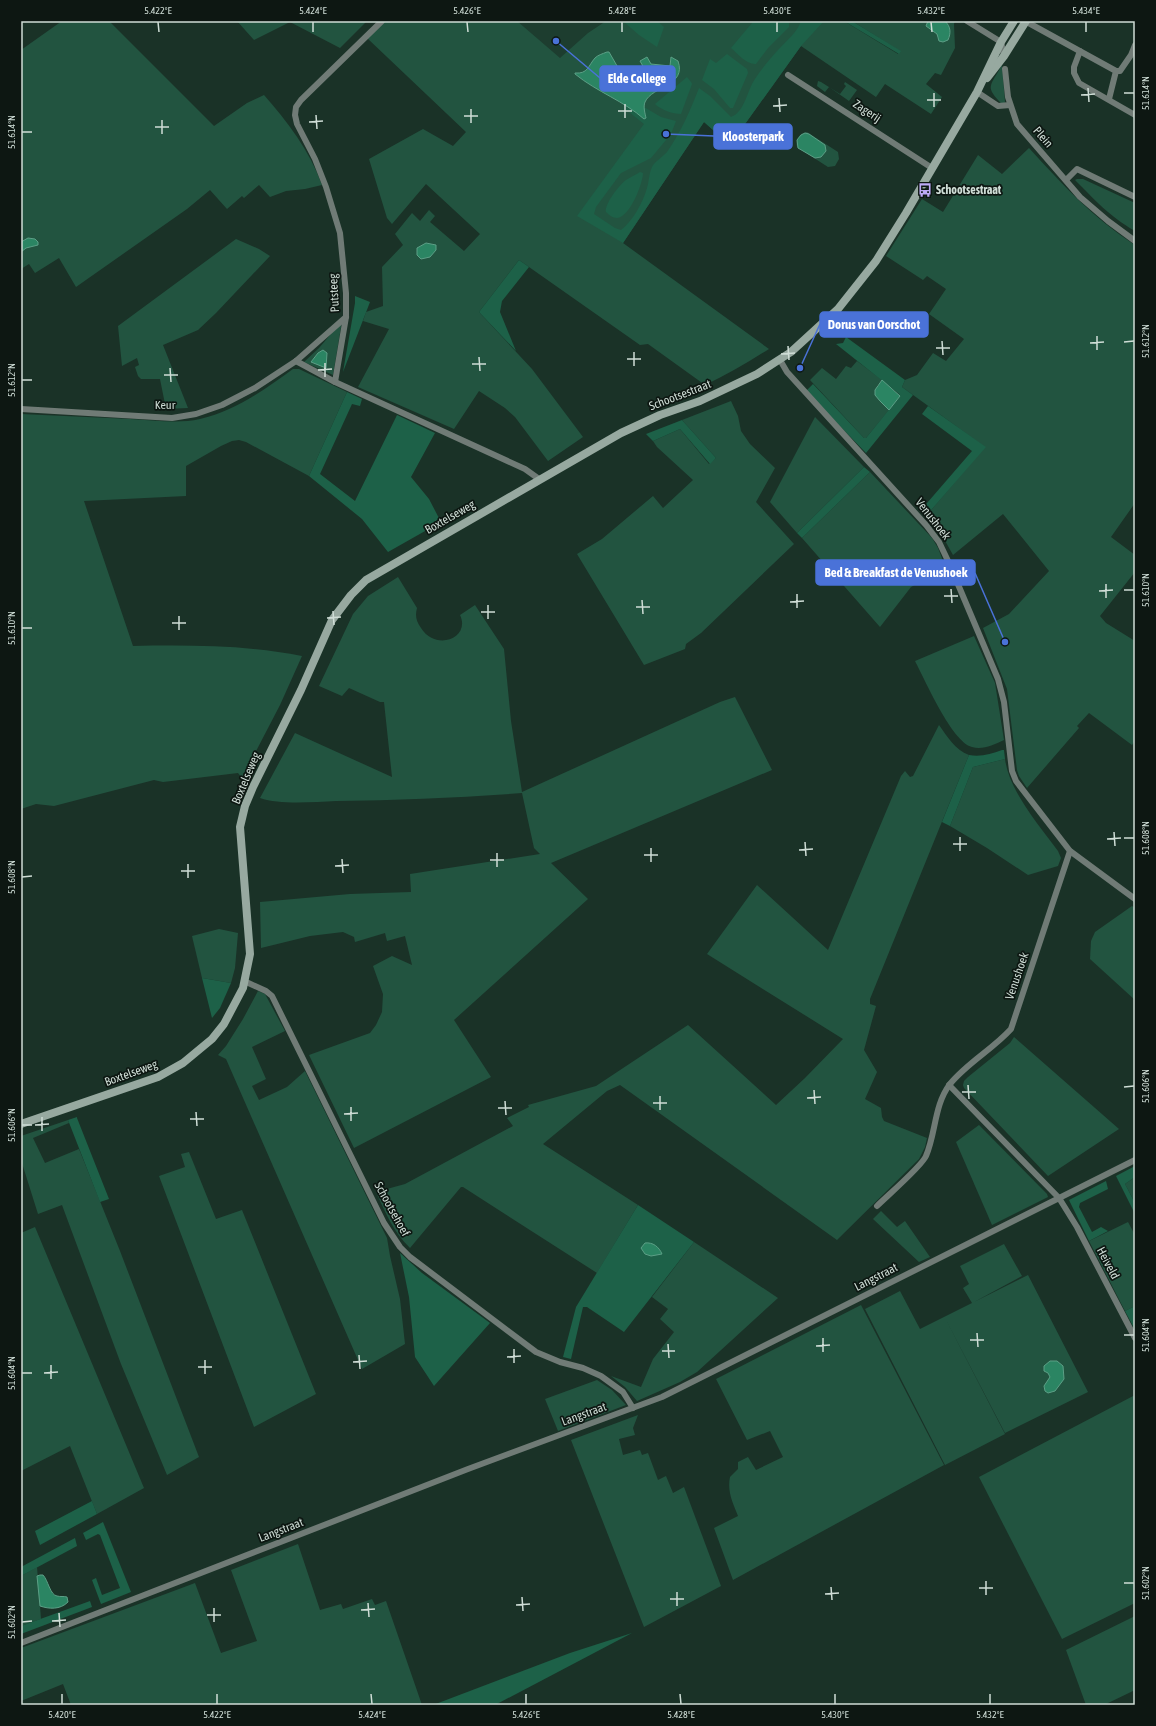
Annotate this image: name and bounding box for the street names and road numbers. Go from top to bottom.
street label: Zagerij [850,97,884,125]
street label: Plein [1030,124,1056,150]
street label: Putsteeg [326,272,342,313]
street label: Schootsestraat [647,377,714,413]
street label: Keur [155,398,176,412]
street label: Venushoek [912,495,954,543]
street label: Boxtelseweg [423,497,478,537]
street label: Boxtelseweg [229,749,264,806]
street label: Venushoek [1002,950,1032,1001]
street label: Boxtelseweg [103,1057,160,1089]
street label: Schootsehoef [371,1179,413,1239]
street label: Heiveld [1094,1245,1122,1281]
street label: Langstraat [852,1260,901,1294]
street label: Langstraat [560,1399,609,1429]
street label: Langstraat [257,1515,306,1545]

